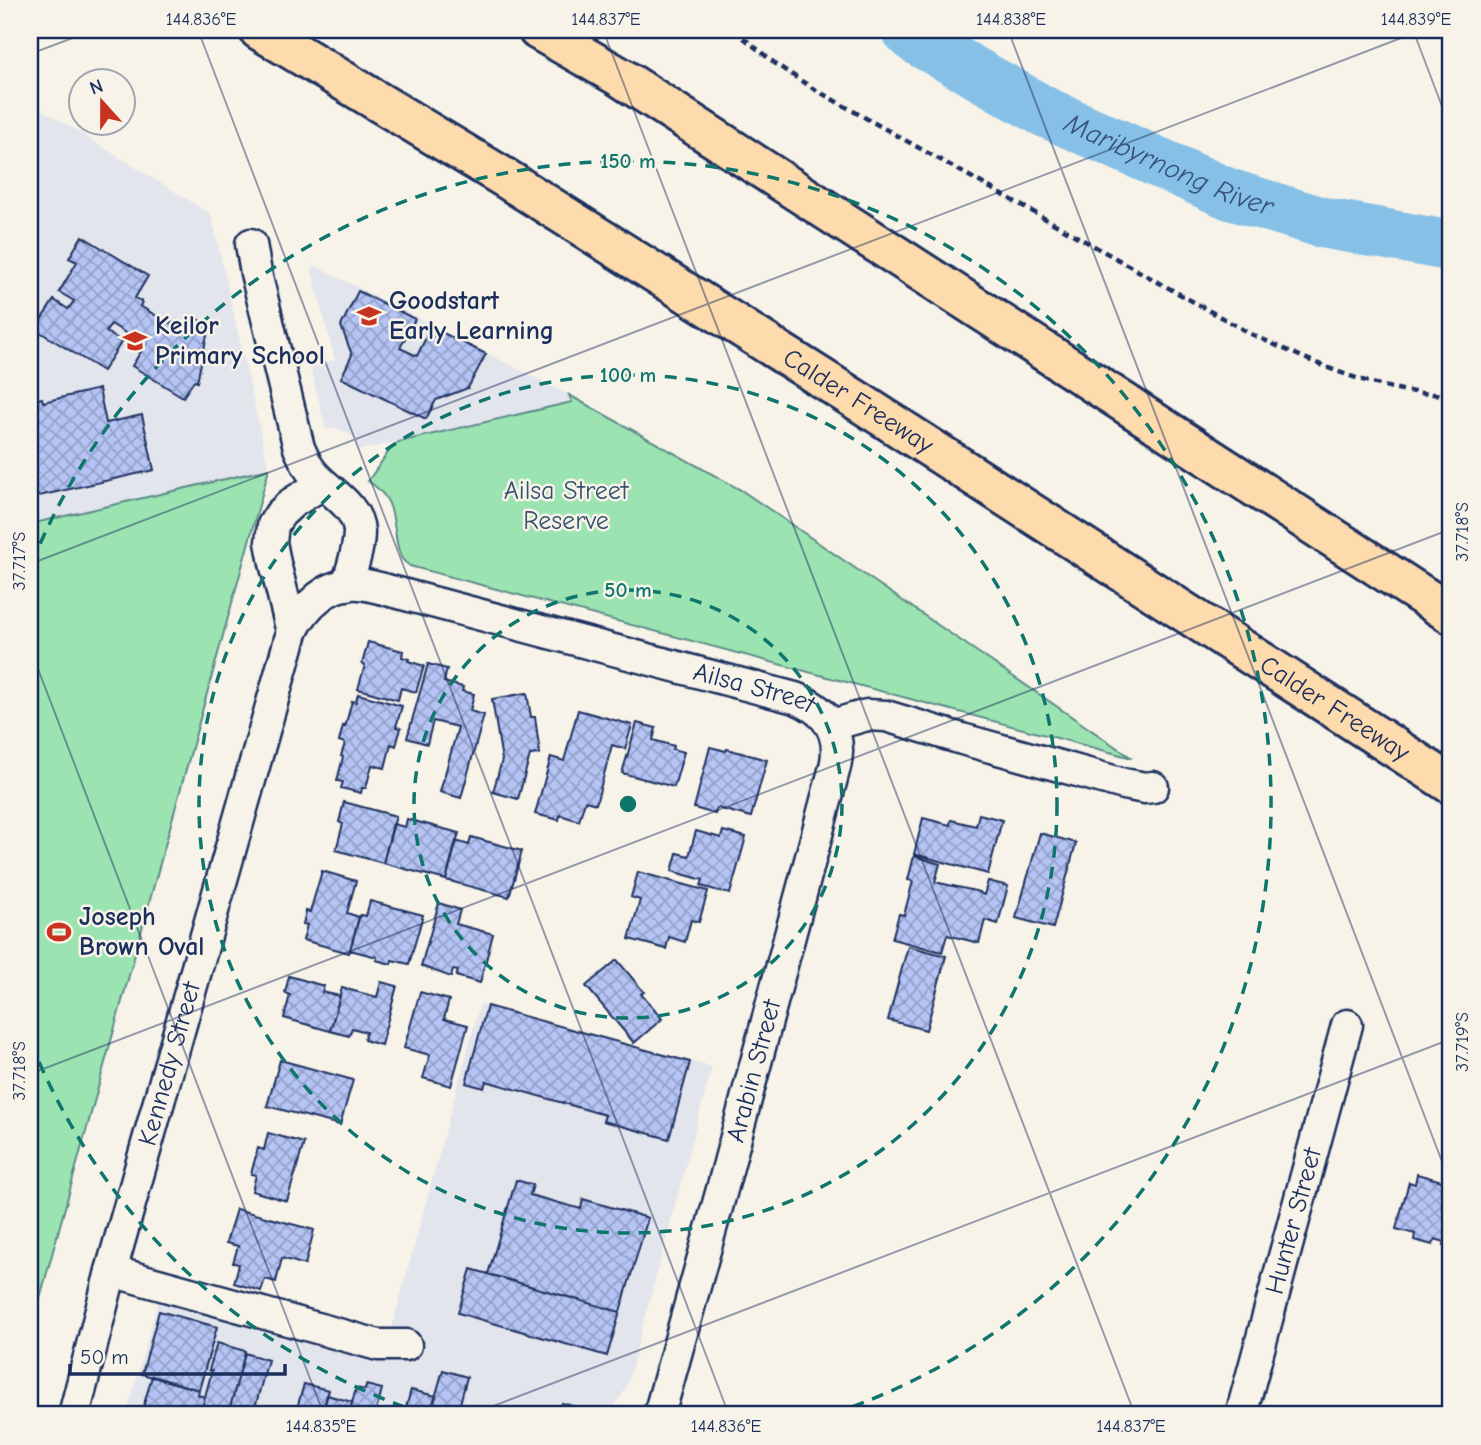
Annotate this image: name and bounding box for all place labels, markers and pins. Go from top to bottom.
place label: Goodstart Early Learning [389,286,554,346]
school or university icon: Goodstart Early Learning [355,302,383,330]
place label: Keilor Primary School [155,311,325,371]
school or university icon: Keilor Primary School [121,327,149,355]
centre of rings [616,792,640,816]
place label: Joseph Brown Oval [79,902,204,962]
sports icon: Joseph Brown Oval [45,918,73,946]

